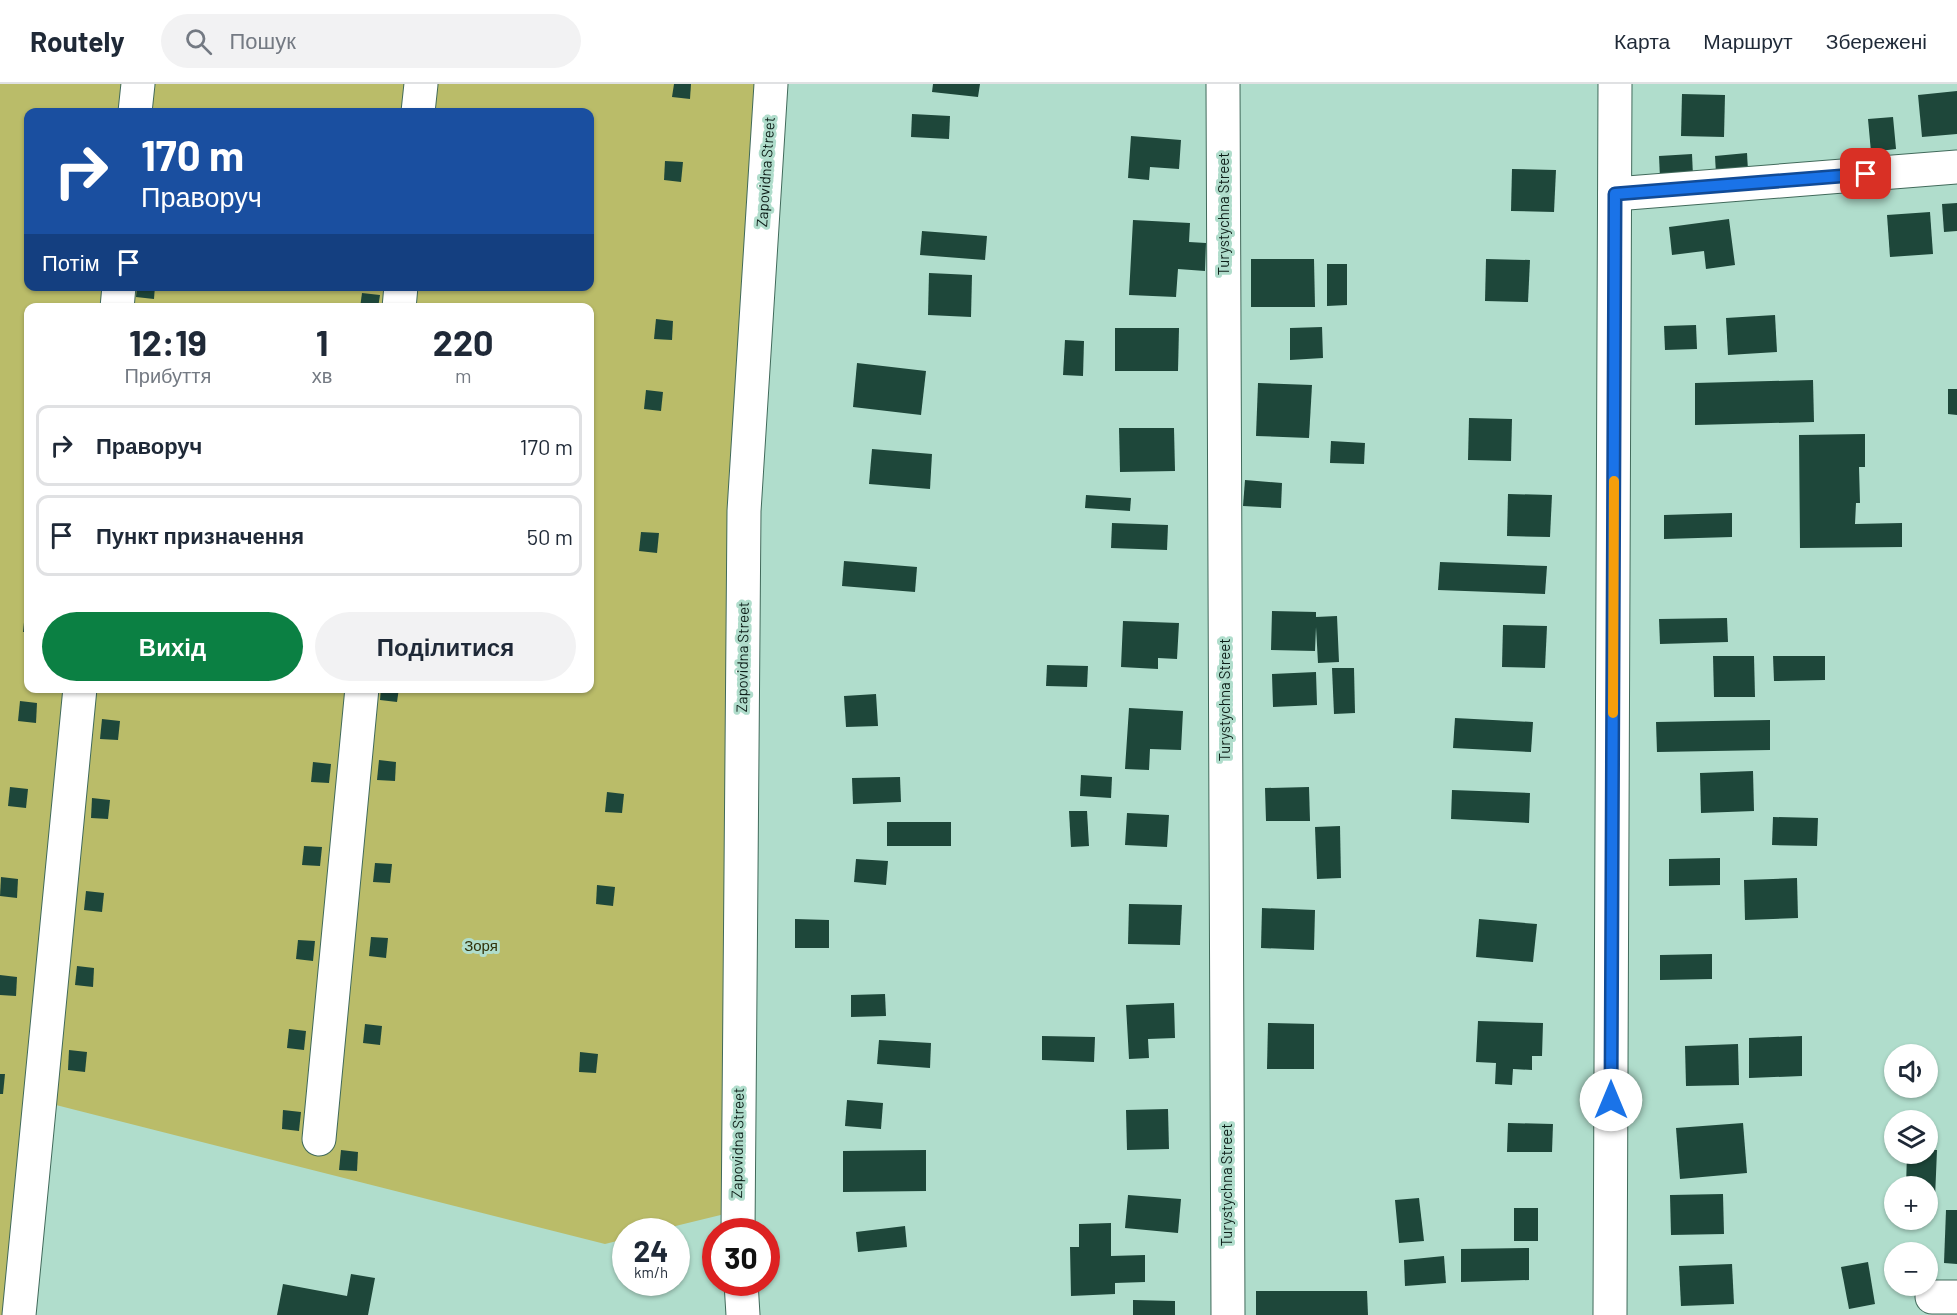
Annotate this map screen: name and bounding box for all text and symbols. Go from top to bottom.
search box [161,14,581,68]
text: Routely [30,24,125,58]
icon: search [182,25,215,58]
text: Пошук [230,27,296,53]
text: Карта [1614,28,1670,53]
text: Маршрут [1703,28,1793,53]
text: Збережені [1826,28,1927,53]
street label: Zapovidna Street [752,116,778,228]
text: 170 m [141,129,244,179]
icon: right [42,132,120,210]
pin [1840,148,1891,199]
street label: Turystychna Street [1214,152,1232,276]
icon: arrive [1849,157,1882,190]
text: Праворуч [141,180,262,212]
icon: arrive [112,246,145,279]
text: Потім [42,249,100,275]
text: 12:19 [129,320,207,363]
text: 1 [316,320,328,363]
text: 220 [433,320,494,363]
text: Прибуття [124,363,211,387]
text: хв [312,363,332,387]
text: m [455,363,471,387]
icon: right [45,429,78,462]
text: Праворуч [96,432,202,458]
text: 170 m [520,433,573,459]
icon: arrive [45,519,78,552]
text: Пункт призначення [96,522,304,548]
text: 50 m [527,523,573,549]
street label: Zapovidna Street [732,601,752,713]
button: Вихід [42,612,303,681]
button: Поділитися [315,612,576,681]
street label: Turystychna Street [1215,638,1233,762]
park label: Зоря [464,936,498,954]
map controls [1884,1044,1938,1296]
button: sound [1884,1044,1938,1098]
position arrow [1579,1068,1643,1132]
street label: Zapovidna Street [727,1087,747,1199]
button: layers [1884,1110,1938,1164]
street label: Turystychna Street [1217,1123,1235,1247]
button: + [1884,1176,1938,1230]
speed limit sign: 30 [702,1218,780,1296]
text: 24 [634,1232,668,1268]
button: − [1884,1242,1938,1296]
text: km/h [634,1263,668,1281]

